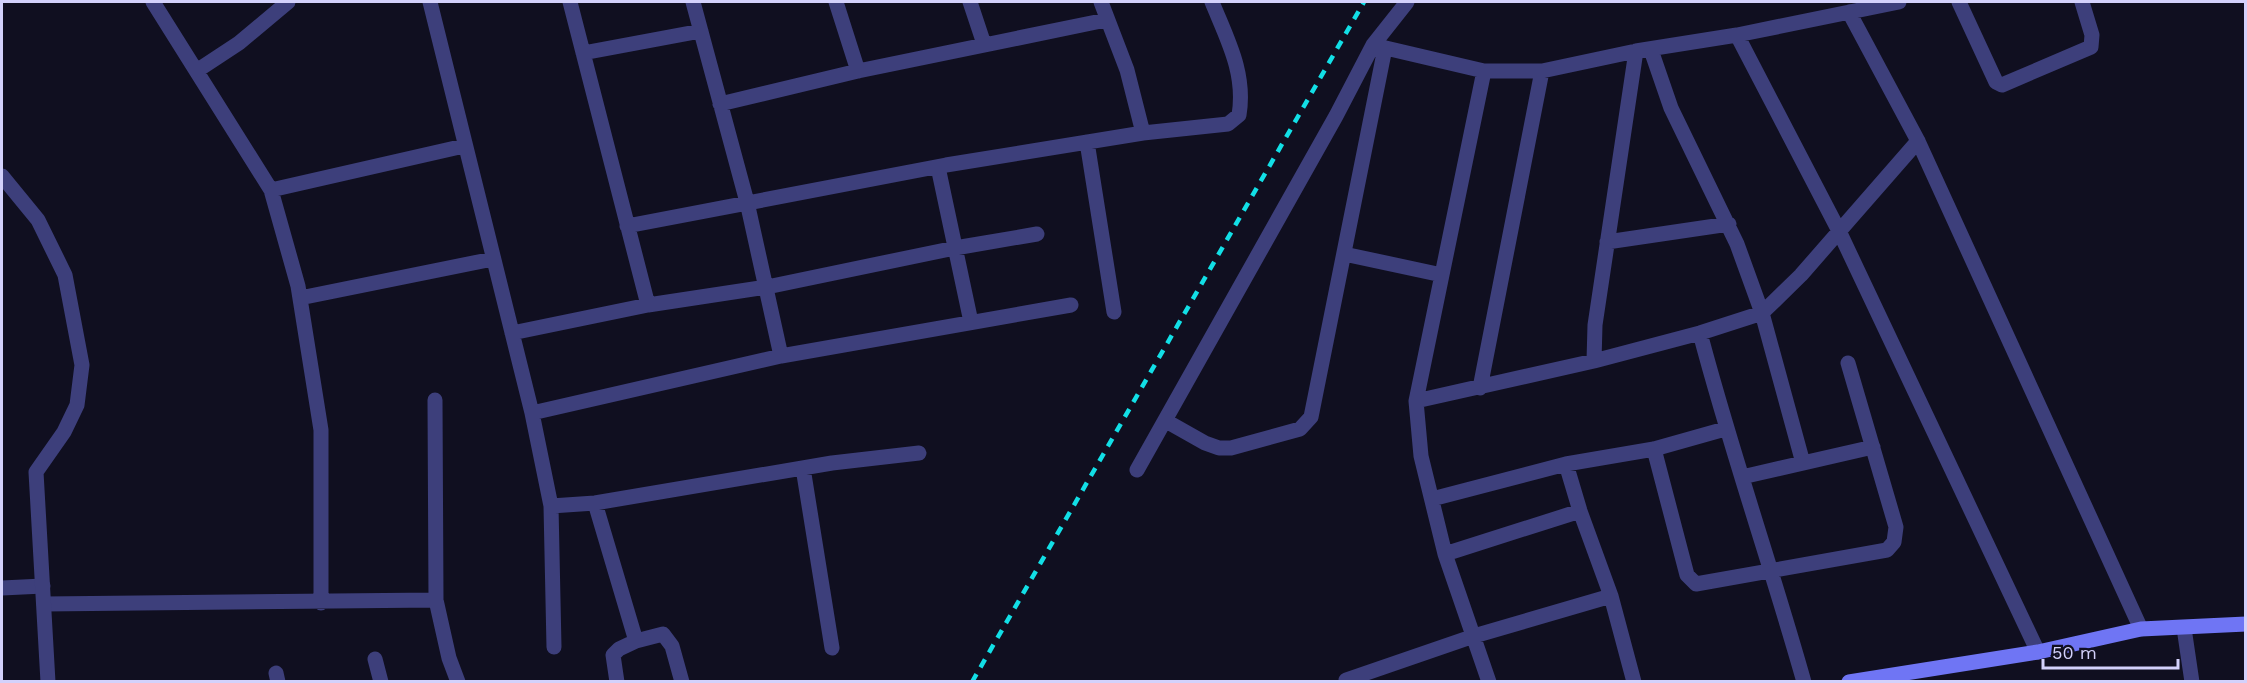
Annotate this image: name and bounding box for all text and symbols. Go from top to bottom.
scale bar [2043,632,2178,670]
text: 50 m [2052,642,2097,663]

